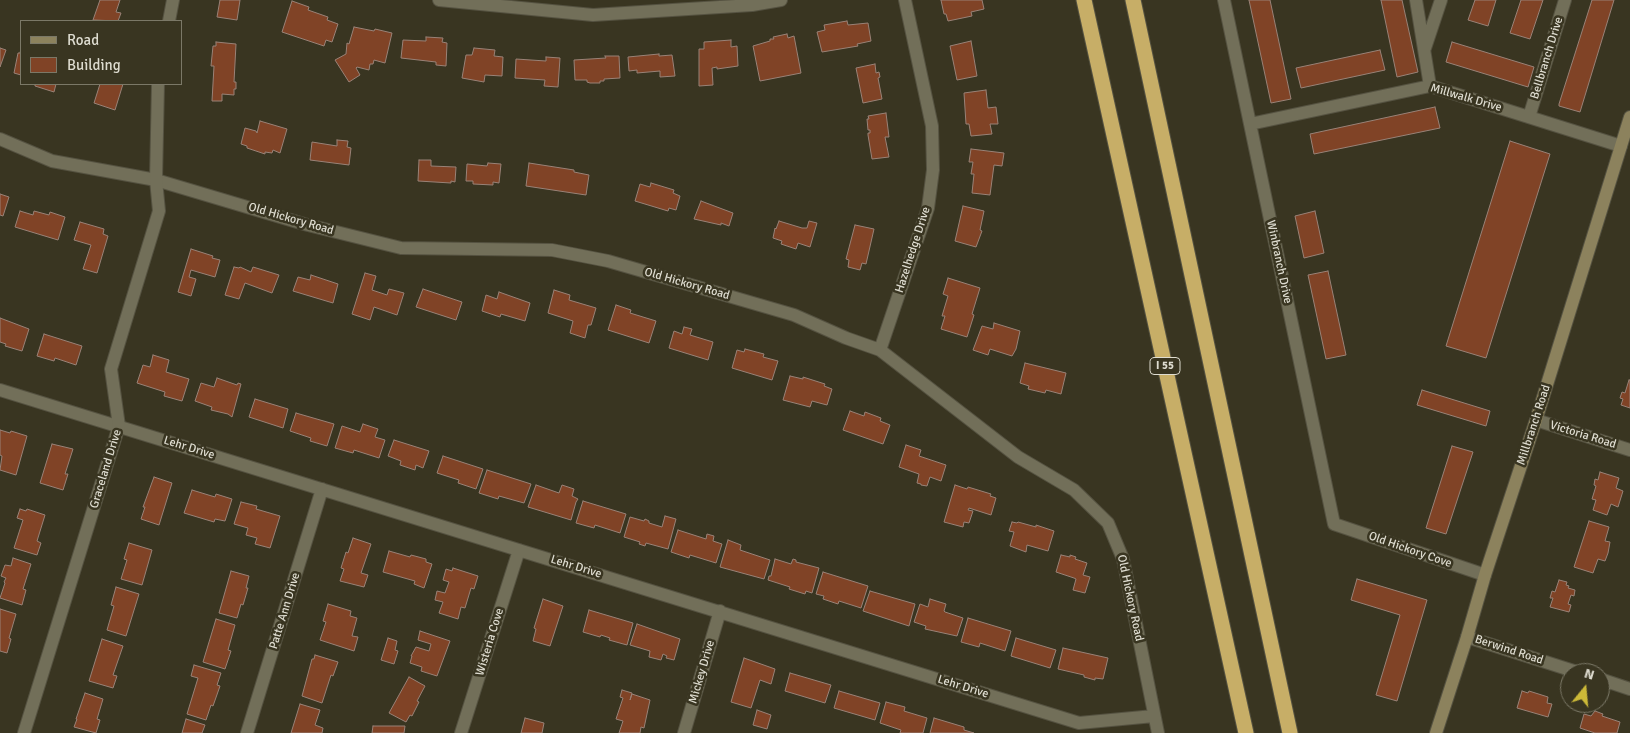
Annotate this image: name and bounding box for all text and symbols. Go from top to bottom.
street label: Bellbranch Drive [1528,15,1566,101]
legend [20,20,182,85]
text: Road [67,31,99,49]
text: Building [67,56,121,74]
street label: Millwalk Drive [1429,81,1503,115]
street label: Old Hickory Road [247,200,335,238]
street label: Hazelhedge Drive [892,205,934,295]
street label: Winbranch Drive [1263,219,1295,305]
street label: Old Hickory Road [643,265,731,303]
road number: I 55 [1150,358,1180,374]
street label: Millbranch Road [1514,383,1554,467]
street label: Victoria Road [1548,418,1618,452]
street label: Graceland Drive [87,428,125,510]
street label: Lehr Drive [162,433,216,463]
street label: Old Hickory Cove [1367,529,1453,571]
street label: Lehr Drive [549,552,603,582]
street label: Old Hickory Road [1114,553,1146,643]
street label: Patte Ann Drive [267,571,303,651]
street label: Wisteria Cove [473,606,507,678]
street label: Berwind Road [1473,632,1545,668]
street label: Mickey Drive [686,639,718,705]
north arrow [1560,663,1610,713]
text: N [1582,665,1596,684]
street label: Lehr Drive [936,672,990,702]

